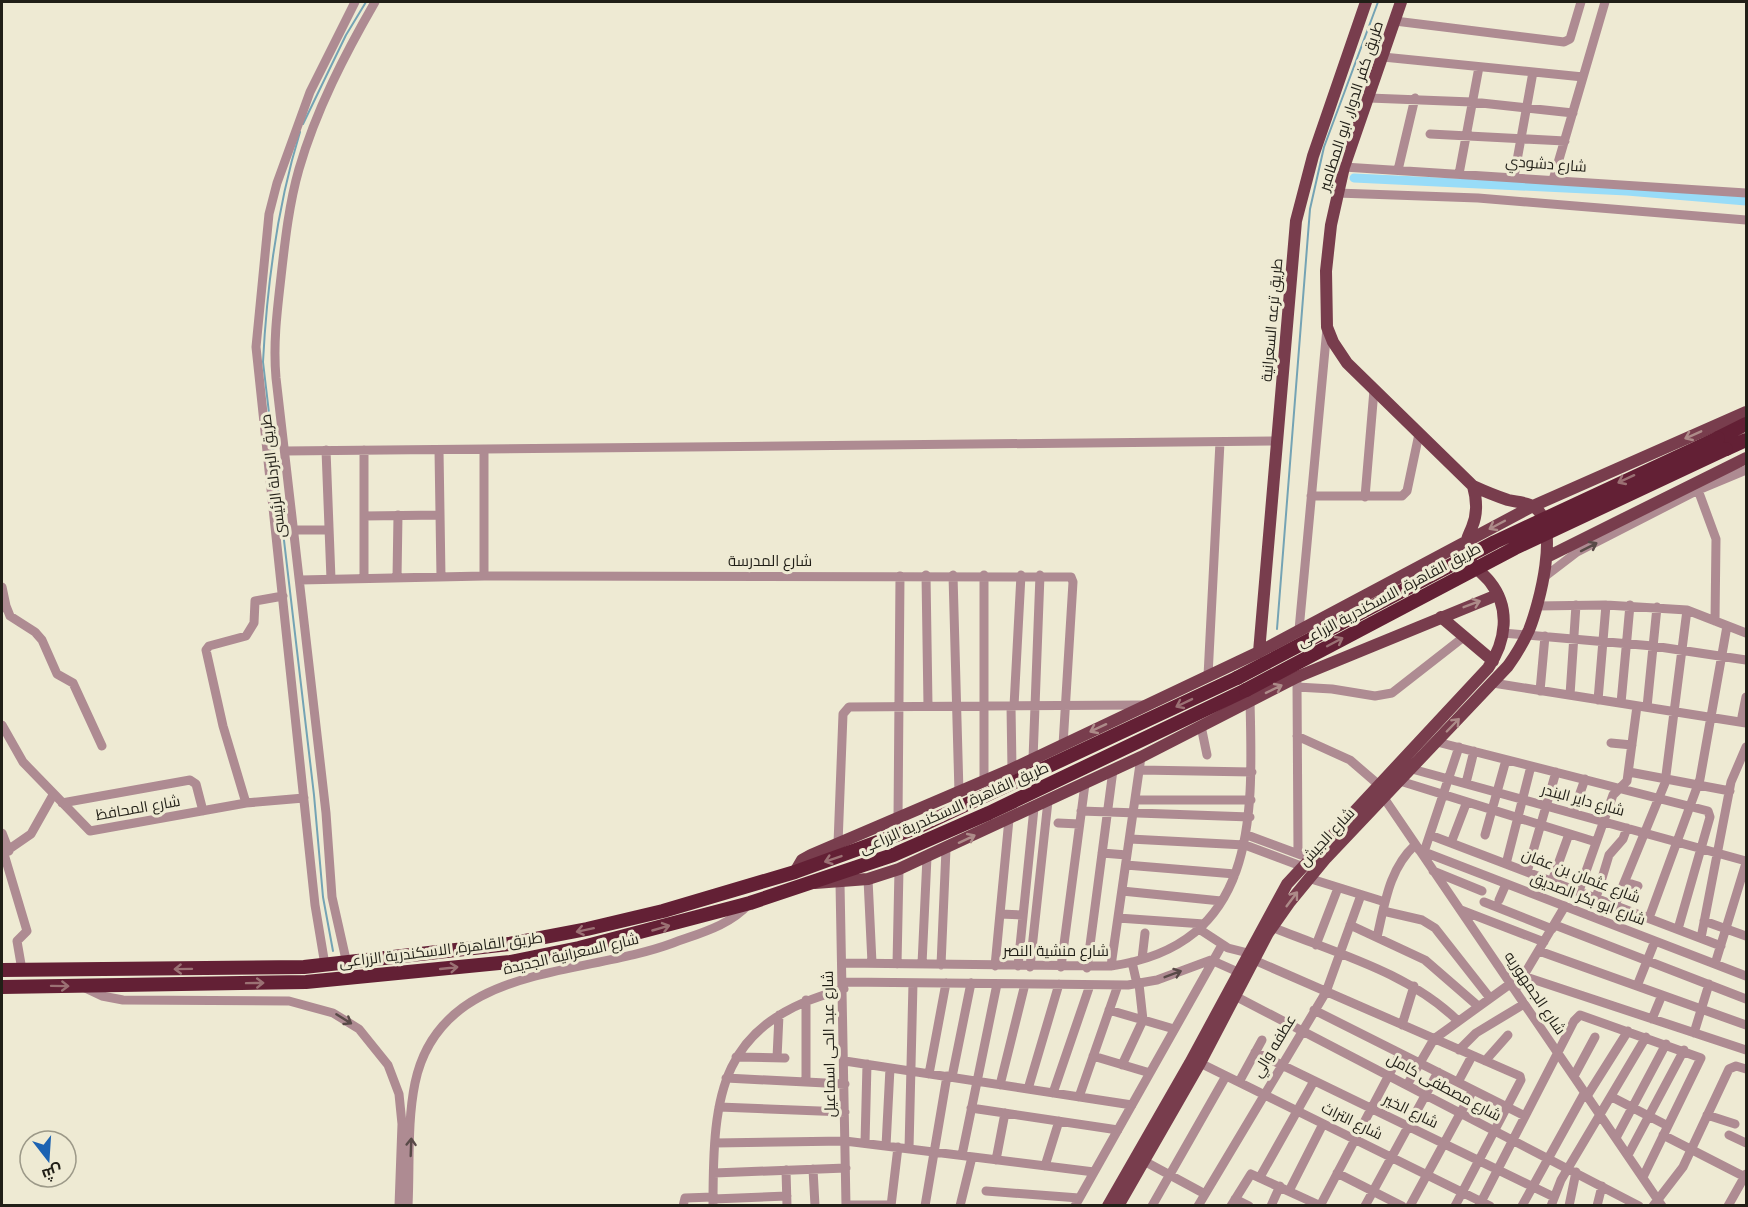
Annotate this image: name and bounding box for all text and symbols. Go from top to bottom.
street label: طريق كفر الدوار, ابو المطامير [1315,19,1388,194]
street label: شارع دشودي [1504,152,1587,179]
street label: طريق ترعه السعرانية [1258,257,1287,383]
street label: طريق البردلة الرئيسى [256,413,291,539]
one-way arrow [1684,431,1702,442]
one-way arrow [1618,474,1636,486]
one-way arrow [1488,520,1506,531]
street label: طريق القاهرة, الاسكندرية الزراعى [1294,539,1484,652]
one-way arrow [1580,540,1598,552]
street label: شارع المدرسة [728,552,812,572]
one-way arrow [1463,598,1481,609]
one-way arrow [1326,636,1344,648]
one-way arrow [1264,683,1282,694]
one-way arrow [1175,697,1193,709]
one-way arrow [1446,718,1460,733]
one-way arrow [1090,722,1108,734]
street label: طريق القاهرة, الاسكندرية الزراعى [857,758,1052,859]
street label: شارع داير البندر [1538,780,1626,822]
street label: شارع المحافظ [94,792,182,826]
street label: شارع الجيش [1295,804,1360,871]
one-way arrow [957,833,975,845]
street label: شارع عثمان بن عفان [1519,845,1643,909]
one-way arrow [824,854,843,865]
street label: شارع ابو بكر الصديق [1527,869,1648,931]
one-way arrow [1285,891,1298,907]
one-way arrow [651,922,670,933]
one-way arrow [576,924,595,936]
street label: طريق القاهرة, الاسكندرية الزراعى [338,929,544,972]
street label: شارع السعرانية الجديدة [501,930,641,980]
street label: شارع منشية النصر [1002,942,1109,962]
street label: شارع الجمهوريه [1499,948,1569,1039]
one-way arrow [174,963,194,975]
one-way arrow [439,963,459,974]
one-way arrow [1164,968,1182,979]
street label: شارع عبد الحى اسماعيل [819,970,841,1118]
one-way arrow [244,978,264,989]
one-way arrow [49,980,69,992]
street label: عطفه والي [1248,1012,1302,1082]
one-way arrow [335,1014,352,1026]
street label: شارع مصطفى كامل [1383,1049,1504,1126]
street label: شارع الخير [1379,1090,1441,1134]
street label: شارع التراث [1318,1099,1385,1145]
north arrow [18,1129,78,1189]
one-way arrow [405,1138,416,1158]
text: ش [40,1161,65,1185]

